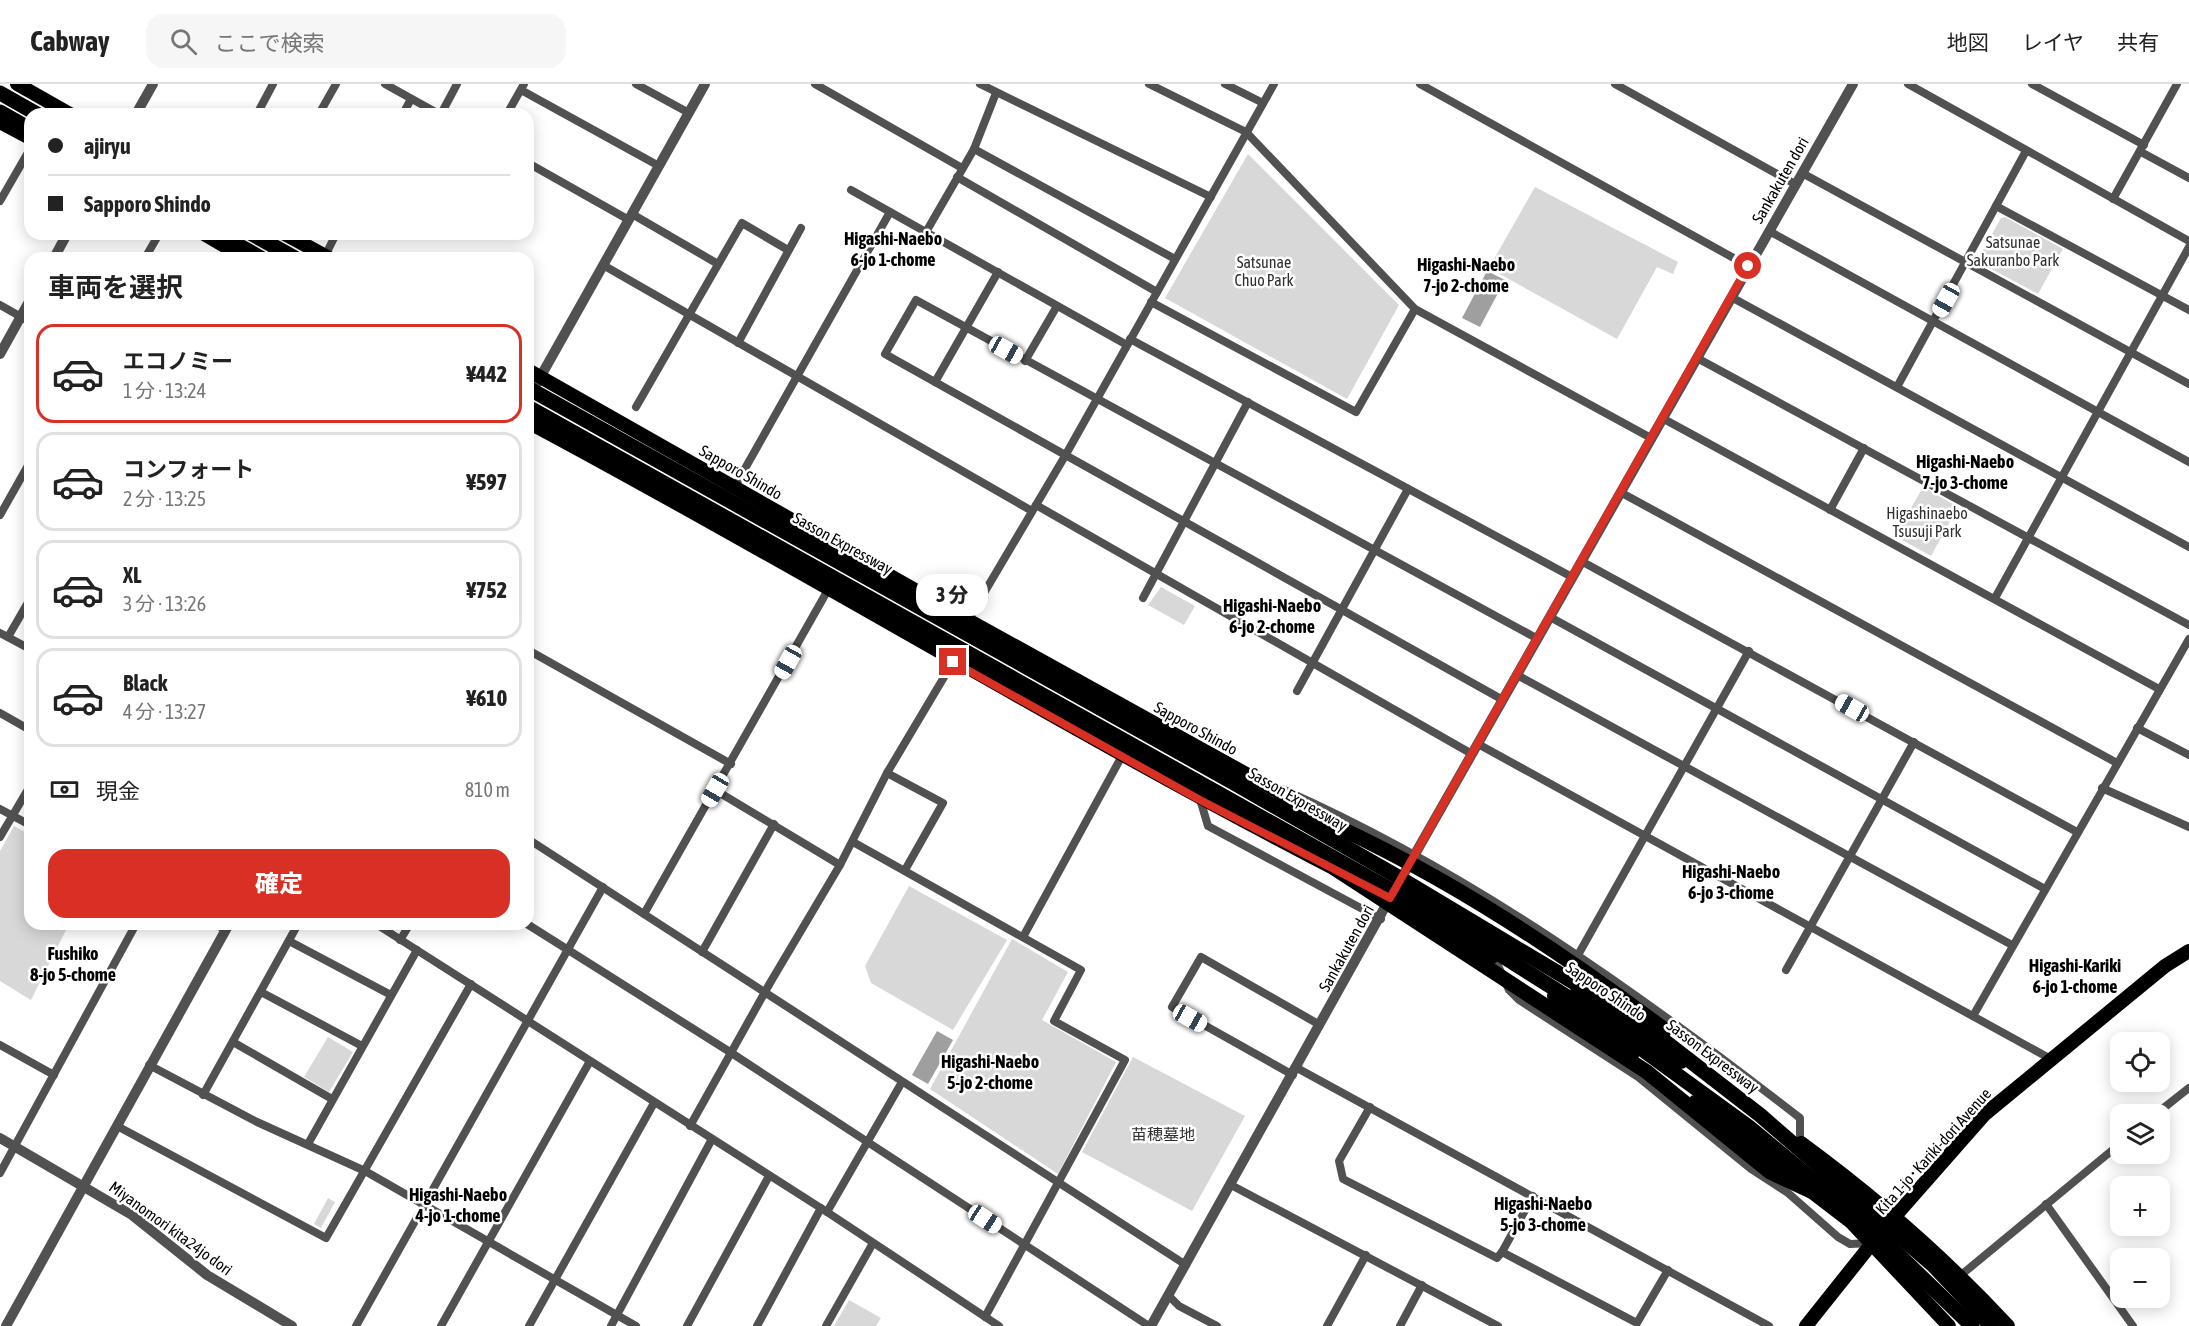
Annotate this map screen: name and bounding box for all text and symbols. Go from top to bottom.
search box [146,14,566,68]
text: Cabway [30,25,110,57]
icon: search [167,25,200,58]
text: ここで検索 [215,30,325,56]
text: 地図 [1947,30,1989,54]
text: レイヤ [2022,30,2084,54]
text: 共有 [2117,30,2159,54]
text: ajiryu [84,133,131,159]
street label: Sankakuten dori [1748,134,1812,226]
text: Sapporo Shindo [84,191,211,217]
district label: Higashi-Naebo 6-jo 1-chome [844,228,942,270]
park label: Satsunae Sakuranbo Park [1967,233,2059,269]
route start [1734,252,1761,279]
park label: Satsunae Chuo Park [1234,253,1294,289]
district label: Higashi-Naebo 7-jo 2-chome [1417,254,1515,296]
text: 車両を選択 [48,272,183,303]
car [1929,280,1963,320]
car [986,333,1026,367]
icon: car [51,347,105,401]
text: エコノミー [123,348,233,374]
text: ¥442 [466,361,507,387]
text: 1 分 · 13:24 [123,379,206,402]
street label: Sapporo Shindo [696,441,785,504]
district label: Higashi-Naebo 7-jo 3-chome [1916,451,2014,493]
icon: car [51,455,105,509]
text: コンフォート [123,456,254,482]
text: ¥597 [466,469,507,495]
text: 2 分 · 13:25 [123,487,206,510]
park label: Higashinaebo Tsusuji Park [1886,504,1968,541]
street label: Sasson Expressway [790,508,896,579]
text: XL [123,562,141,588]
icon: car [51,563,105,617]
callout: 3 分 [917,575,989,617]
text: ¥752 [466,577,507,603]
text: 3 分 [936,583,968,606]
text: 3 分 · 13:26 [123,592,206,615]
district label: Higashi-Naebo 6-jo 2-chome [1223,595,1321,637]
car [771,642,805,682]
route end [939,648,966,675]
text: Black [123,670,167,696]
icon: car [51,671,105,725]
text: ¥610 [466,685,507,711]
car [1832,691,1872,725]
street label: Sapporo Shindo [1151,698,1241,759]
text: 4 分 · 13:27 [123,700,206,723]
street label: Sasson Expressway [1245,764,1351,835]
car [698,770,732,810]
icon: cash [48,773,81,806]
text: 現金 [96,778,140,804]
text: 810 m [465,778,510,801]
button: 確定 [48,849,510,918]
district label: Higashi-Naebo 6-jo 3-chome [1682,861,1780,903]
street label: Sankakuten dori [1315,902,1377,994]
district label: Fushiko 8-jo 5-chome [30,943,116,985]
district label: Higashi-Kariki 6-jo 1-chome [2029,955,2121,997]
street label: Sapporo Shindo [1562,958,1649,1025]
car [1170,1001,1210,1035]
street label: Sasson Expressway [1663,1016,1763,1097]
map controls [2110,1032,2170,1308]
button: locate [2110,1032,2170,1092]
district label: Higashi-Naebo 5-jo 2-chome [941,1051,1039,1093]
street label: Kita 1-jo･Kariki-dori Avenue [1872,1084,1995,1218]
button: layers [2110,1104,2170,1164]
park label: 苗穂墓地 [1131,1125,1195,1143]
button: + [2110,1176,2170,1236]
street label: Miyanomori kita24jo dori [105,1177,236,1279]
district label: Higashi-Naebo 4-jo 1-chome [409,1184,507,1226]
district label: Higashi-Naebo 5-jo 3-chome [1494,1193,1592,1235]
car [965,1202,1005,1236]
button: − [2110,1248,2170,1308]

